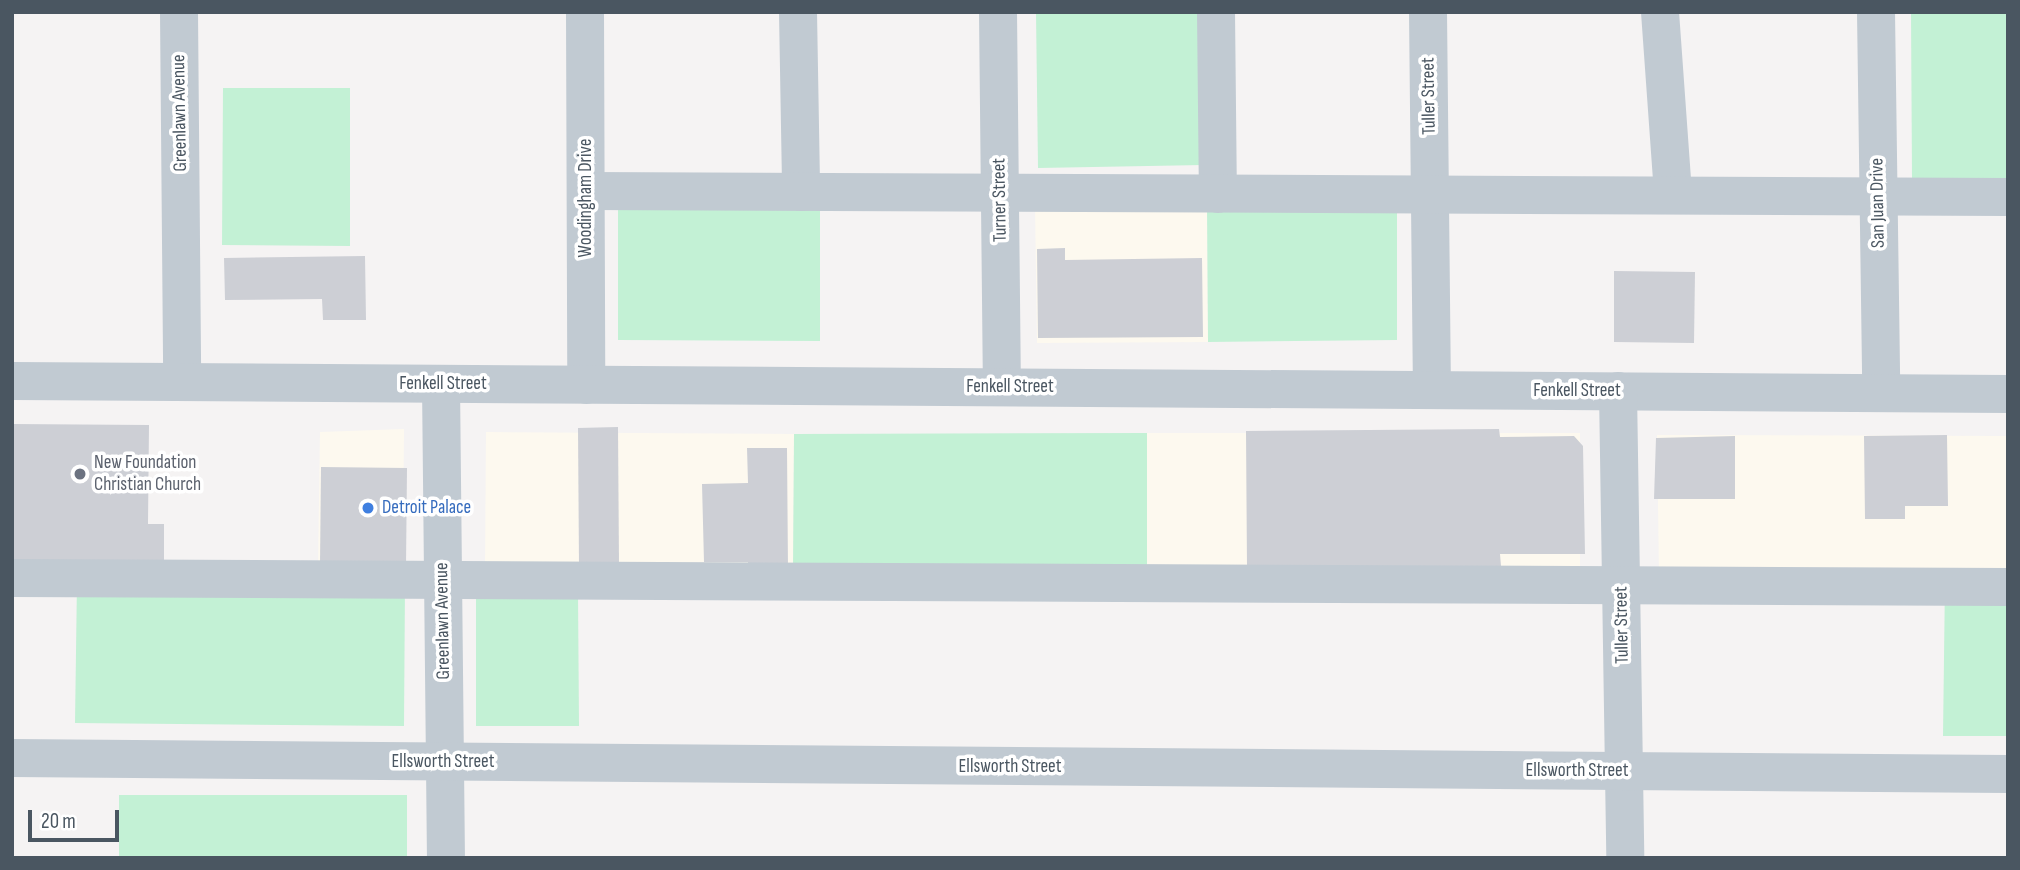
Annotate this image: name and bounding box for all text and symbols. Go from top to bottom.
street label: Greenlawn Avenue [168,54,192,172]
street label: Tuller Street [1417,57,1441,135]
street label: Woodingham Drive [575,139,597,257]
street label: Turner Street [988,158,1012,242]
street label: San Juan Drive [1866,158,1890,248]
street label: Fenkell Street [399,373,487,395]
street label: Fenkell Street [966,376,1054,398]
street label: Fenkell Street [1533,380,1621,402]
place label: New Foundation Christian Church [94,452,201,496]
marker: New Foundation Christian Church [72,466,88,482]
place label: Detroit Palace [382,497,471,519]
marker: Detroit Palace [360,500,376,516]
street label: Greenlawn Avenue [431,562,455,680]
street label: Tuller Street [1610,586,1634,664]
street label: Ellsworth Street [392,751,494,773]
street label: Ellsworth Street [959,756,1061,778]
street label: Ellsworth Street [1526,760,1628,782]
scale bar [32,796,122,840]
text: 20 m [41,809,76,834]

